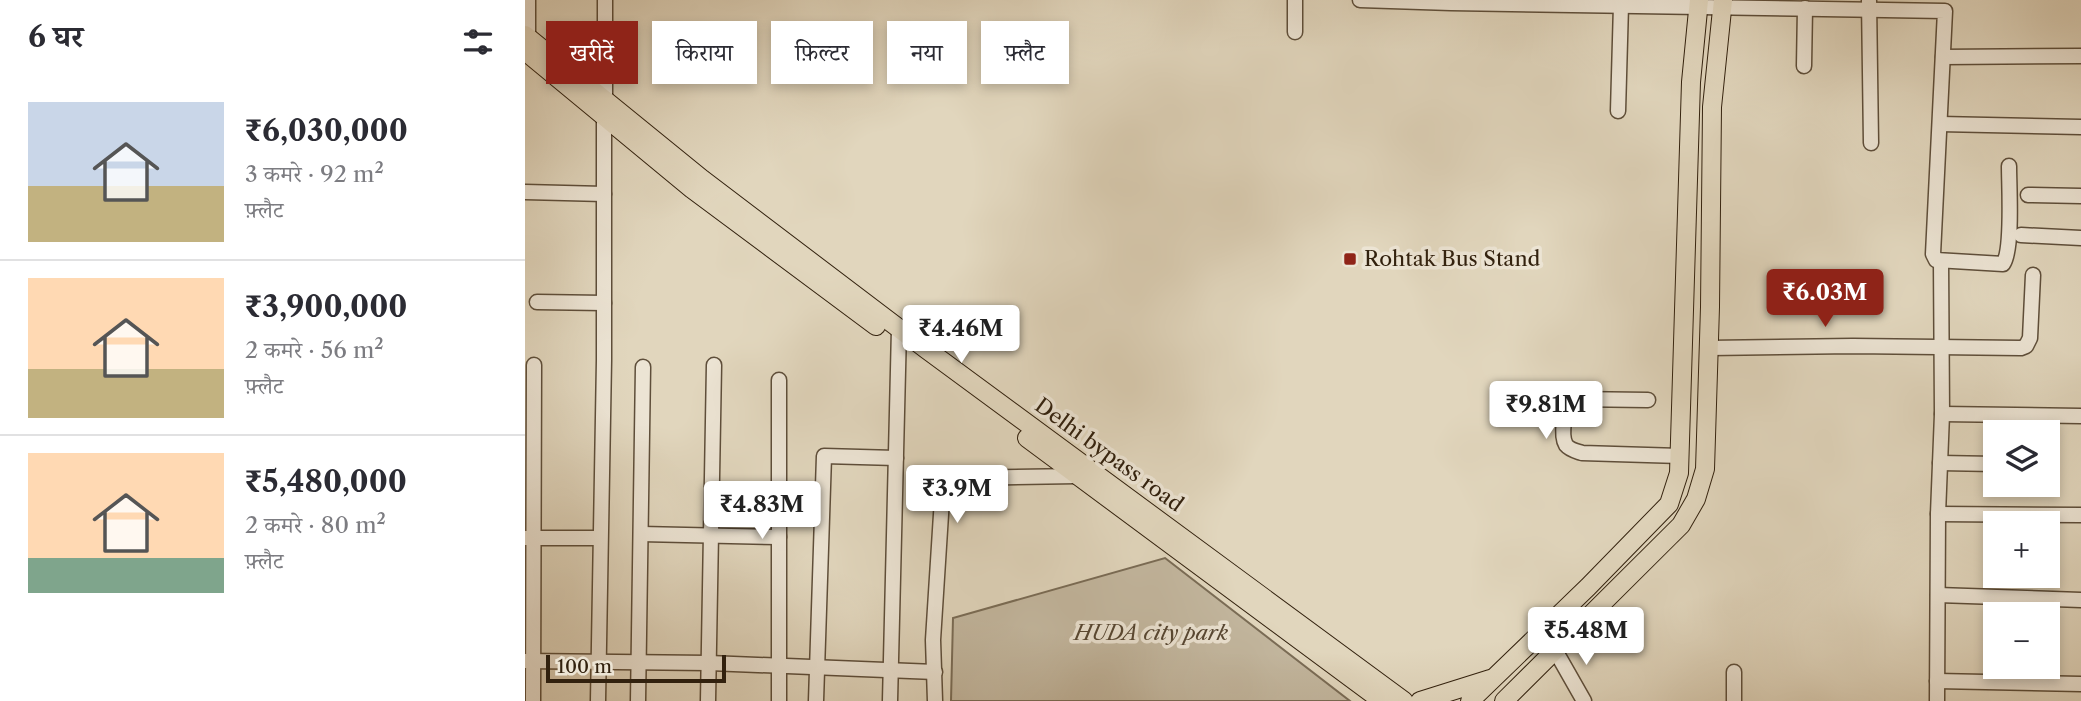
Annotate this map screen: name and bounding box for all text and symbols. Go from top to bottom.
text: 6 घर [28,18,83,55]
chip: खरीदें [546,21,638,84]
chip: किराया [652,21,757,84]
chip: फ़िल्टर [771,21,873,84]
chip: नया [887,21,967,84]
chip: फ़्लैट [981,21,1069,84]
icon: filters [459,23,497,61]
text: ₹6,030,000 [245,112,408,149]
icon: home [84,130,168,214]
text: 3 कमरे · 92 m² [245,160,384,188]
text: फ़्लैट [245,196,283,224]
place label: Rohtak Bus Stand [1364,246,1541,271]
marker: Rohtak Bus Stand [1342,251,1358,267]
pin: ₹6.03M [1768,270,1882,329]
text: ₹6.03M [1783,278,1867,306]
text: ₹3,900,000 [245,288,407,325]
icon: home [84,306,168,390]
pin: ₹4.46M [904,306,1018,365]
text: ₹4.46M [919,314,1003,342]
text: 2 कमरे · 56 m² [245,336,384,364]
text: फ़्लैट [245,372,283,400]
pin: ₹9.81M [1489,382,1603,441]
text: ₹9.81M [1505,390,1587,418]
street label: Delhi bypass road [1030,392,1189,517]
map controls [1983,420,2060,679]
button: layers [1983,420,2060,497]
text: ₹5,480,000 [245,463,407,500]
pin: ₹3.9M [908,466,1006,525]
text: ₹3.9M [922,474,992,502]
icon: home [84,481,168,565]
pin: ₹4.83M [705,482,819,541]
text: ₹4.83M [720,490,804,518]
text: 2 कमरे · 80 m² [245,511,386,539]
button: + [1983,511,2060,588]
text: फ़्लैट [245,547,283,575]
button: − [1983,602,2060,679]
pin: ₹5.48M [1529,608,1643,667]
text: ₹5.48M [1544,616,1628,644]
park label: HUDA city park [1072,620,1228,645]
scale bar [546,652,726,684]
text: 100 m [557,655,612,678]

